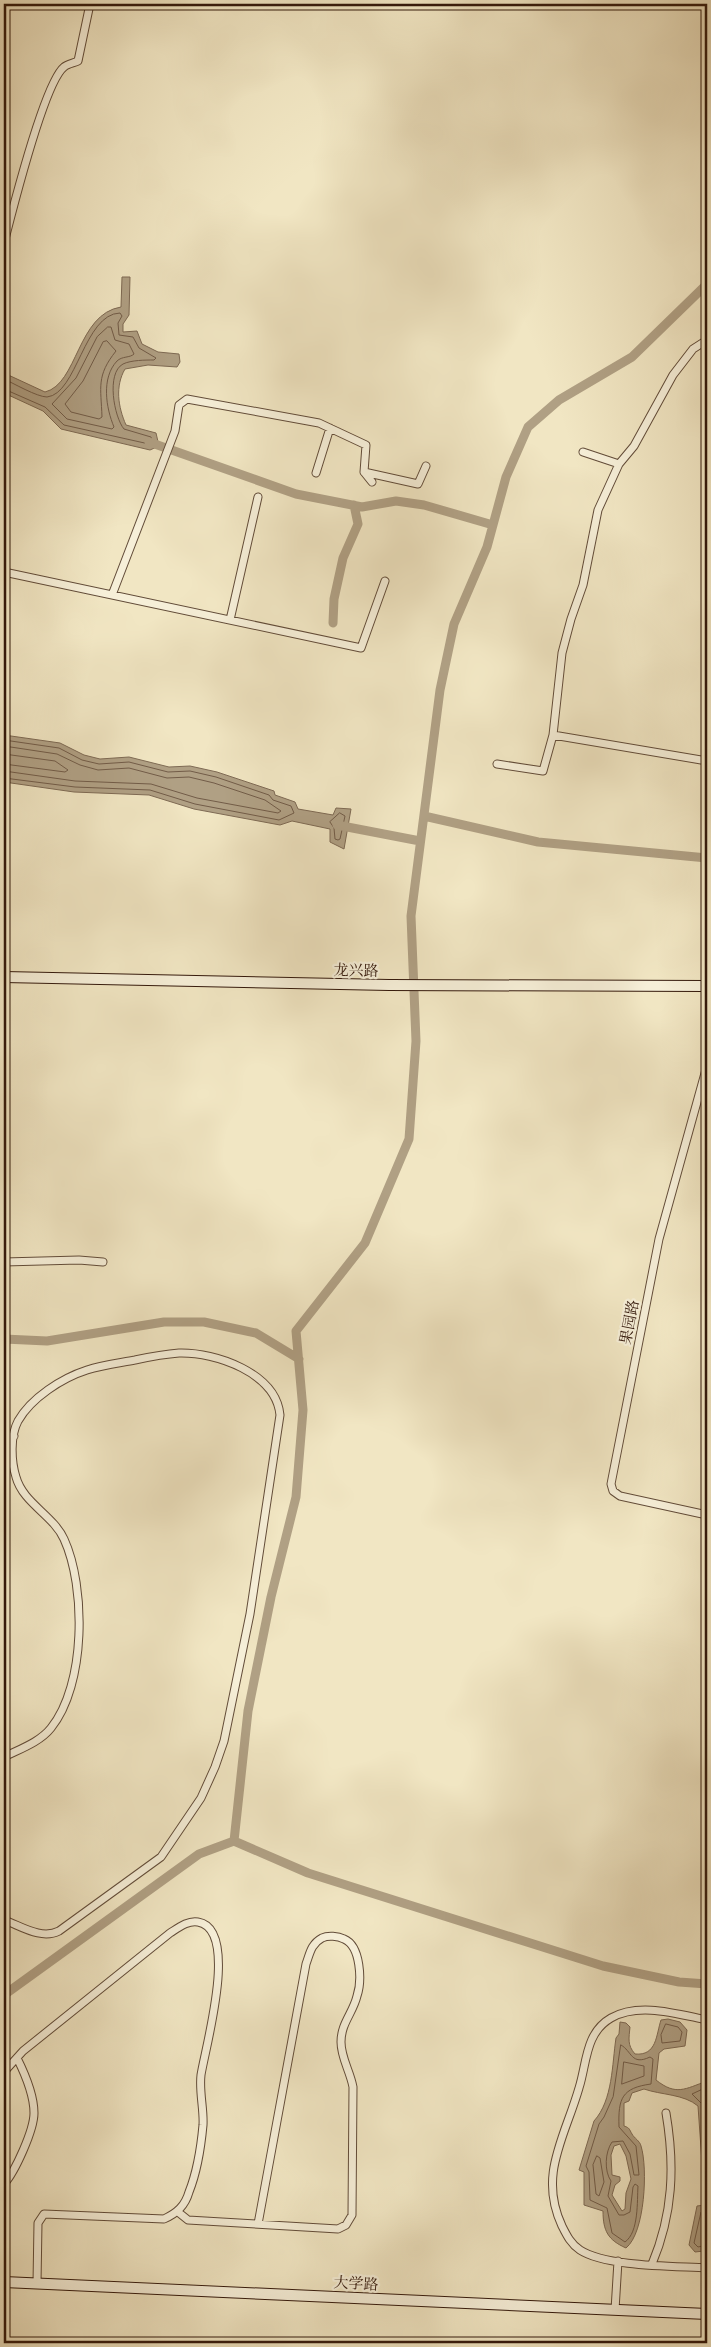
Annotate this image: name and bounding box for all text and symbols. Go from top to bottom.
street label: 龙兴路 [333,960,379,980]
street label: 果园路 [615,1298,643,1346]
street label: 大学路 [333,2272,379,2294]

